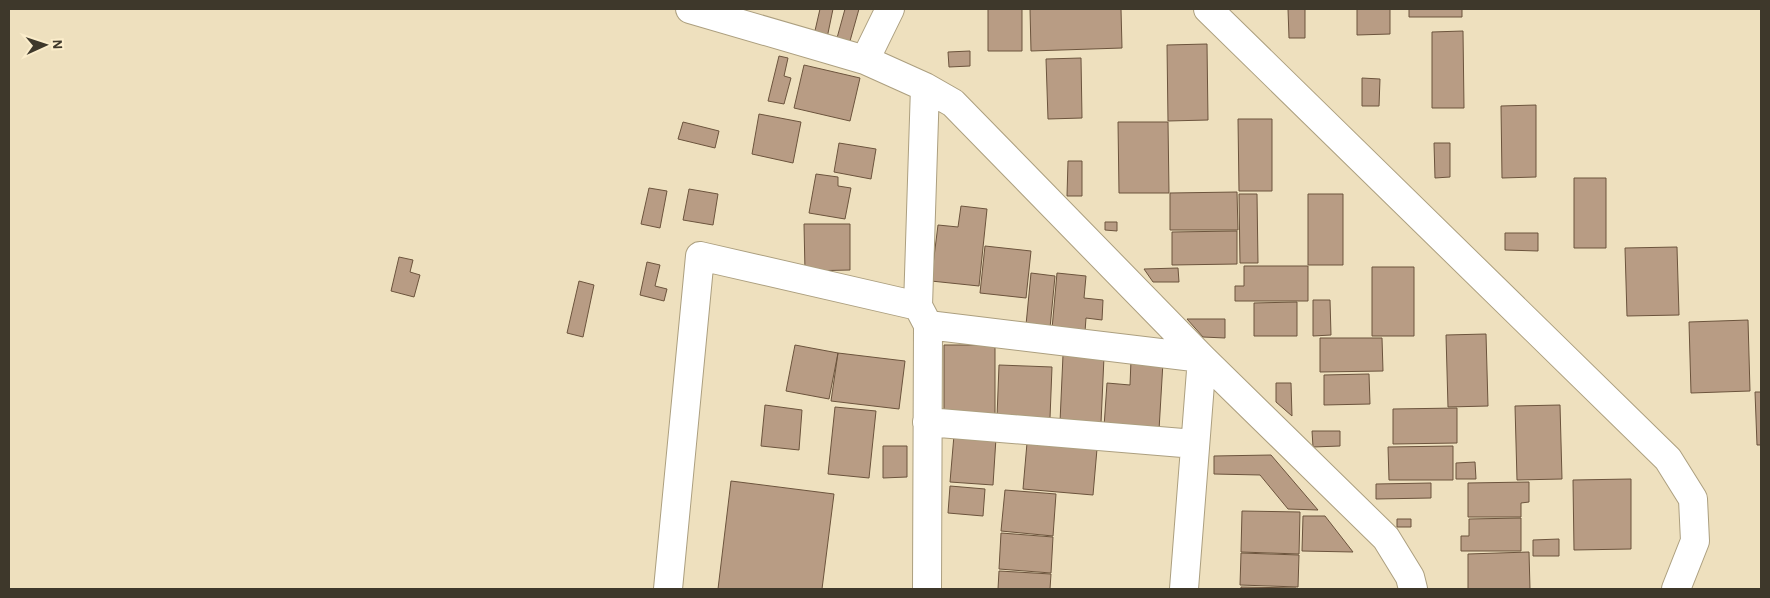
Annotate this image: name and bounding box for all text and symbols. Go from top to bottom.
north arrow [20,20,70,70]
text: N [50,39,64,50]

